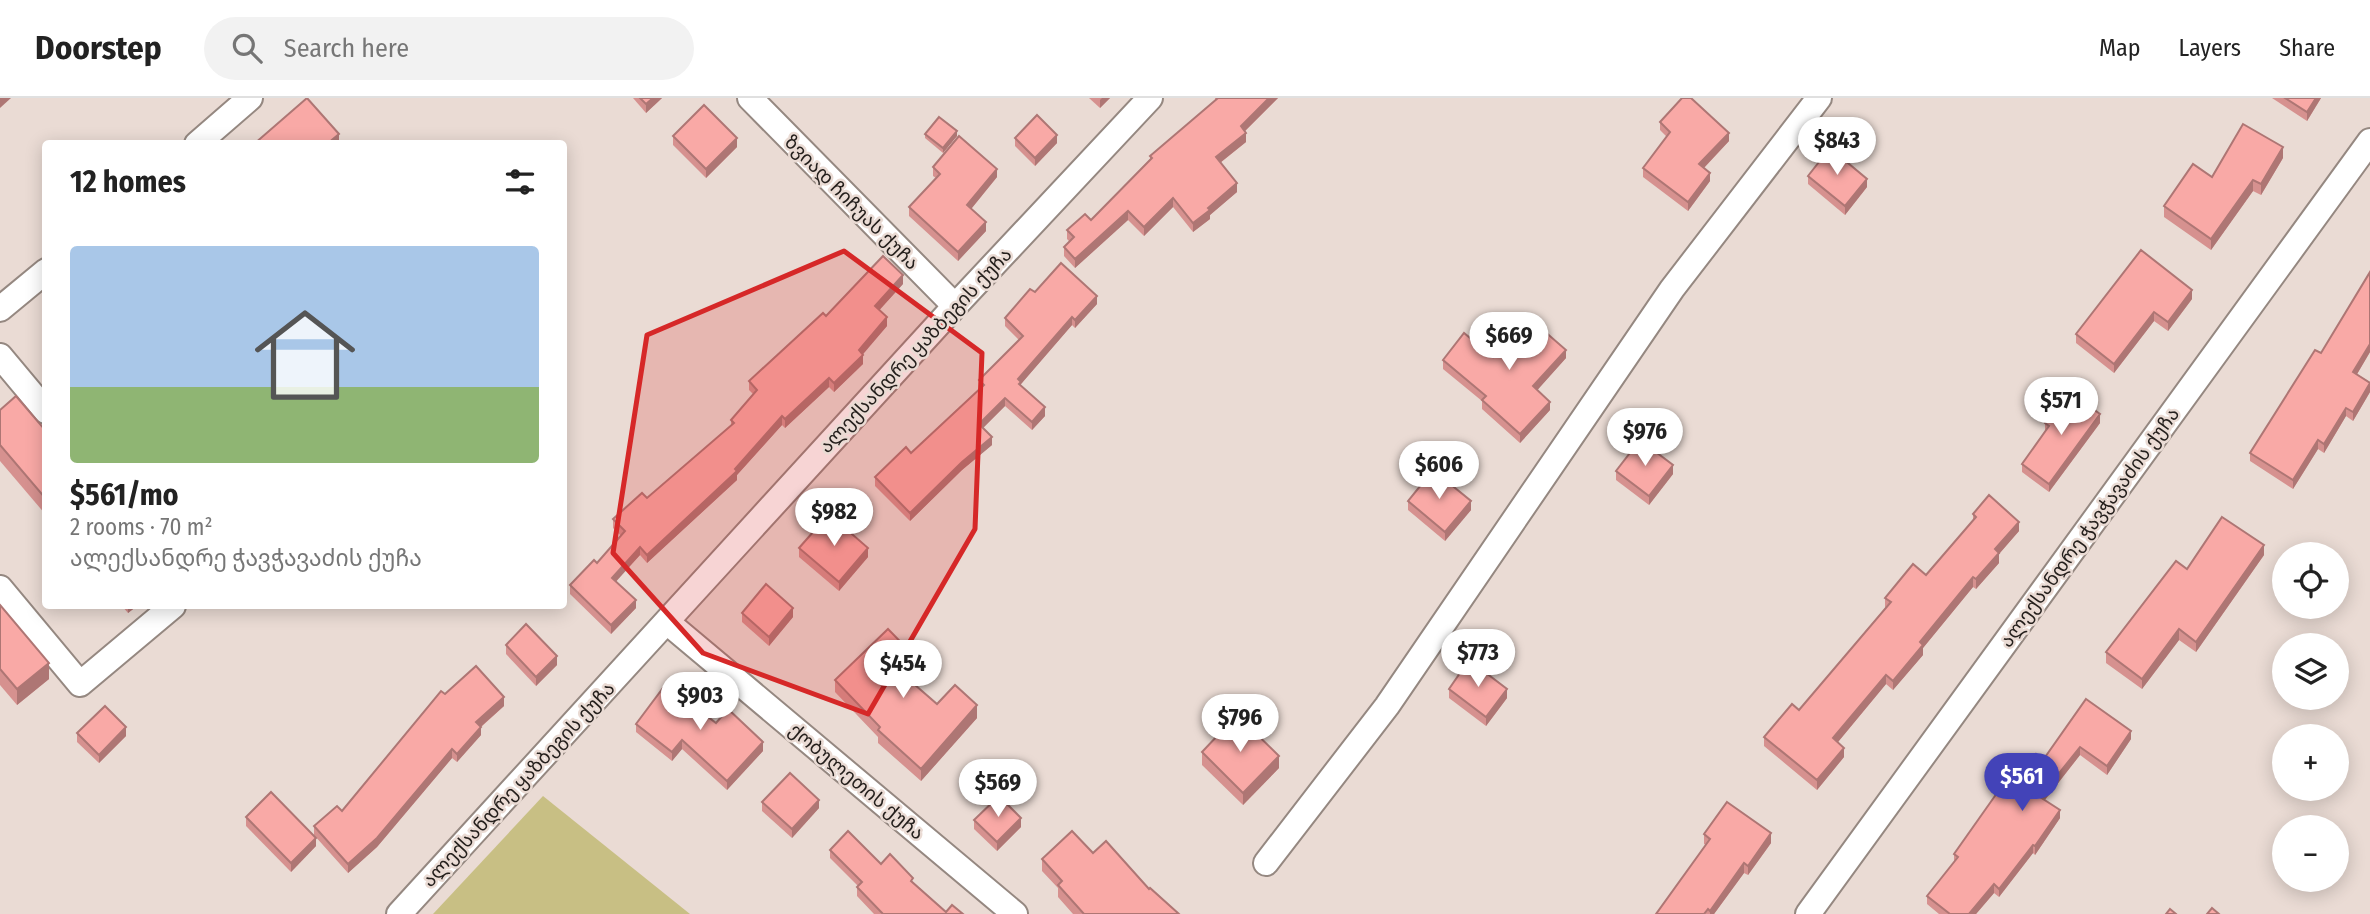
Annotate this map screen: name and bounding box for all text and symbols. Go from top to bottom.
search box [204,17,694,80]
text: Doorstep [35,28,162,68]
icon: search [228,29,266,67]
text: Search here [284,33,409,64]
text: Map [2099,34,2141,62]
text: Layers [2179,34,2241,62]
text: Share [2279,34,2335,62]
pin: $843 [1796,118,1878,177]
text: $843 [1814,126,1860,154]
street label: ზვიად ჩიჩუას ქუჩა [779,130,924,275]
icon: filters [501,163,539,201]
text: 12 homes [70,164,186,200]
street label: ალექსანდრე ყაზბეგის ქუჩა [814,243,1017,458]
icon: home [242,292,368,418]
pin: $669 [1468,313,1550,372]
text: $669 [1485,321,1533,349]
pin: $571 [2020,378,2102,437]
text: $571 [2040,386,2082,414]
street label: ალექსანდრე ჭავჭავაძის ქუჩა [1995,403,2185,652]
pin: $976 [1604,408,1686,468]
text: $976 [1623,417,1667,445]
pin: $606 [1398,442,1480,501]
text: $606 [1415,450,1463,478]
text: $561/mo [70,477,179,513]
pin: $982 [793,489,875,548]
text: $982 [811,497,857,525]
text: 2 rooms · 70 m² [70,513,213,541]
map controls [2272,542,2349,892]
button: locate [2272,542,2349,619]
text: ალექსანდრე ჭავჭავაძის ქუჩა [70,544,422,572]
pin: $773 [1437,630,1519,689]
button: layers [2272,633,2349,710]
text: $773 [1457,638,1499,666]
pin: $454 [862,640,944,700]
text: $454 [880,649,926,677]
pin: $903 [659,672,741,732]
street label: ალექსანდრე ყაზბეგის ქუჩა [417,677,620,892]
text: $903 [677,681,723,709]
pin: $796 [1199,694,1281,754]
text: $796 [1218,703,1262,731]
street label: ქობულეთის ქუჩა [784,718,929,845]
button: + [2272,724,2349,801]
pin: $561 [1981,754,2063,813]
pin: $569 [957,760,1039,819]
text: $561 [2000,762,2044,790]
text: $569 [975,768,1021,796]
button: − [2272,815,2349,892]

